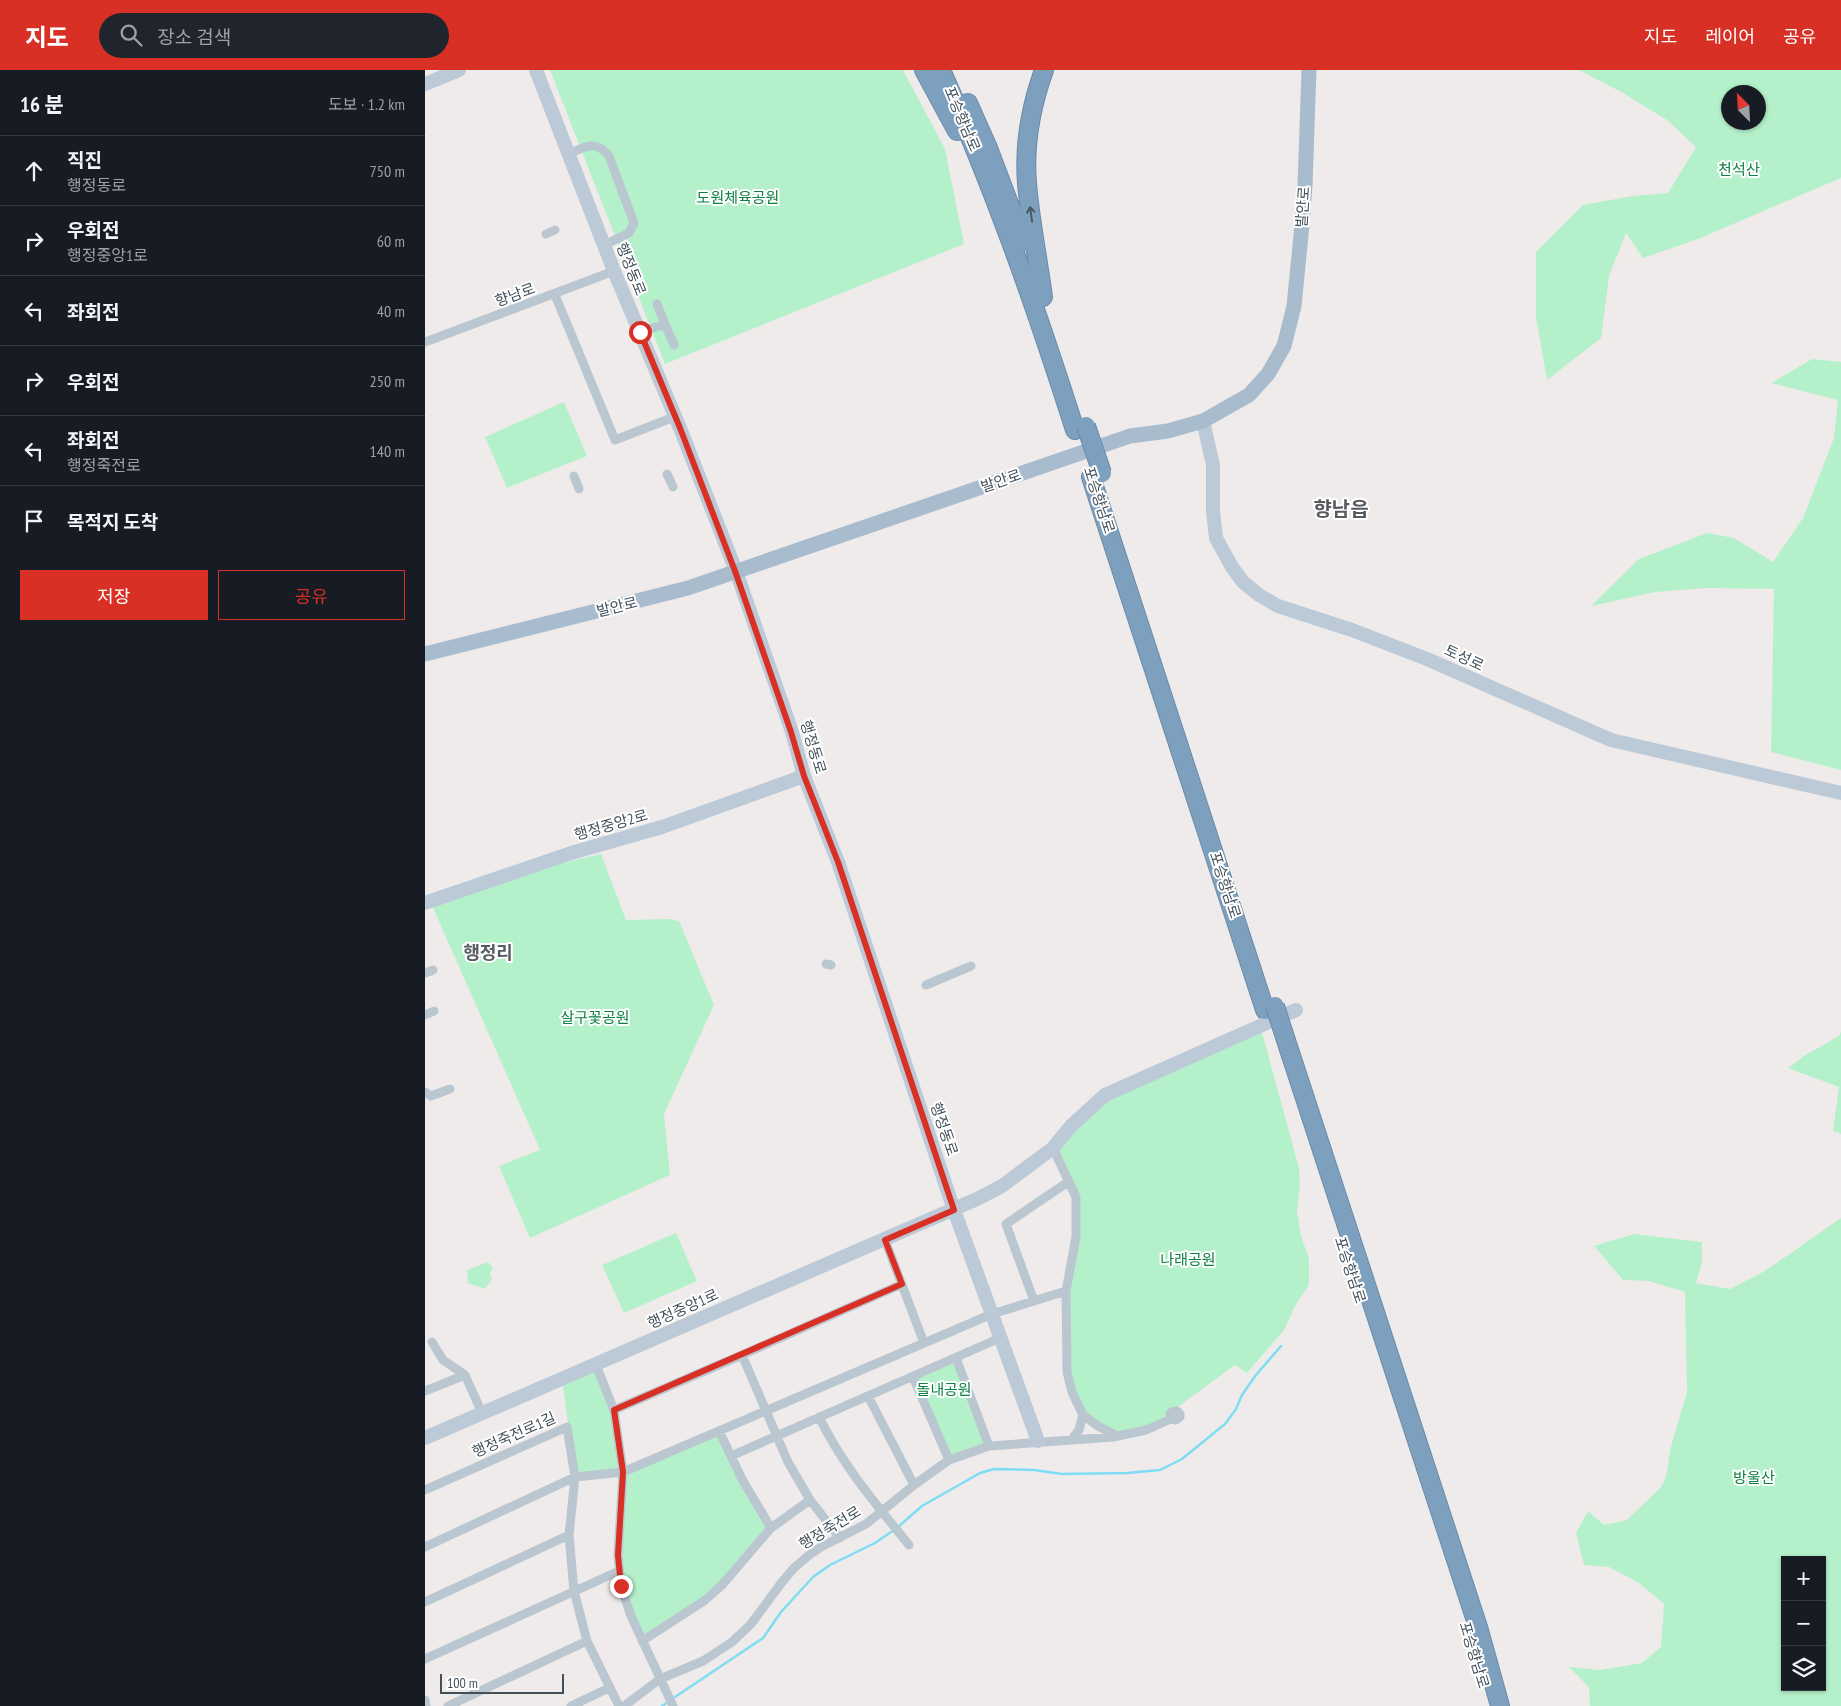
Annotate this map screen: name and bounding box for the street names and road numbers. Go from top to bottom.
street label: 포승향남로 [940,83,985,154]
street label: 발안로 [1292,186,1313,228]
street label: 행정동로 [612,240,651,298]
street label: 향남로 [492,279,538,311]
street label: 포승향남로 [1080,464,1119,536]
street label: 발안로 [978,465,1024,496]
street label: 발안로 [594,592,639,621]
street label: 토성로 [1441,640,1487,675]
street label: 행정동로 [796,718,831,776]
street label: 행정중앙2로 [572,805,650,844]
street label: 포승향남로 [1206,849,1245,921]
street label: 행정동로 [927,1100,962,1158]
street label: 포승향남로 [1331,1234,1370,1306]
street label: 행정중앙1로 [644,1284,721,1333]
street label: 행정죽전로1길 [469,1408,559,1461]
street label: 행정죽전로 [795,1502,864,1553]
street label: 포승향남로 [1455,1619,1494,1691]

